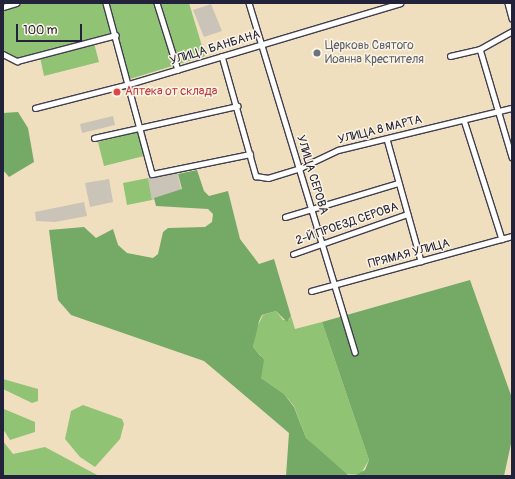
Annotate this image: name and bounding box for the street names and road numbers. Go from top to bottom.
street label: УЛИЦА БАНБАНА [168,27,262,69]
street label: УЛИЦА 8 МАРТА [337,113,423,147]
street label: УЛИЦА СЕРОВА [293,134,331,216]
street label: 2-Й ПРОЕЗД СЕРОВА [294,200,400,248]
street label: ПРЯМАЯ УЛИЦА [367,236,451,272]

